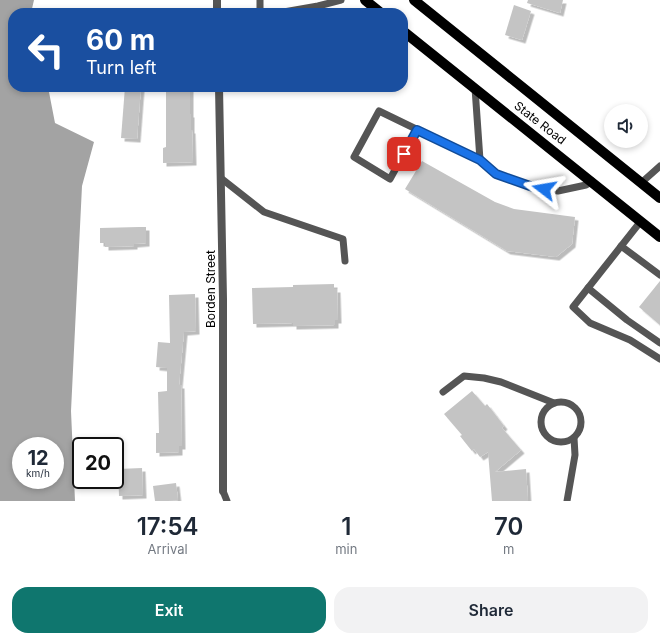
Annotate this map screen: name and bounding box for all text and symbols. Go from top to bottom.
text: 60 m [86,23,155,57]
icon: left [20,24,72,76]
text: Turn left [86,57,156,78]
street label: State Road [511,98,569,147]
map controls [604,104,648,148]
button: sound [604,104,648,148]
pin [387,137,421,171]
icon: arrive [393,143,415,165]
position arrow [523,168,565,210]
street label: Borden Street [203,250,218,328]
speed limit sign: 20 [72,437,124,489]
text: 12 [27,446,49,470]
text: km/h [26,467,50,479]
text: 17:54 [137,512,199,541]
text: 1 [341,512,351,541]
text: 70 [494,512,523,541]
text: Arrival [148,541,188,557]
text: min [335,541,357,557]
text: m [503,541,514,557]
button: Exit [12,587,326,633]
button: Share [334,587,648,633]

